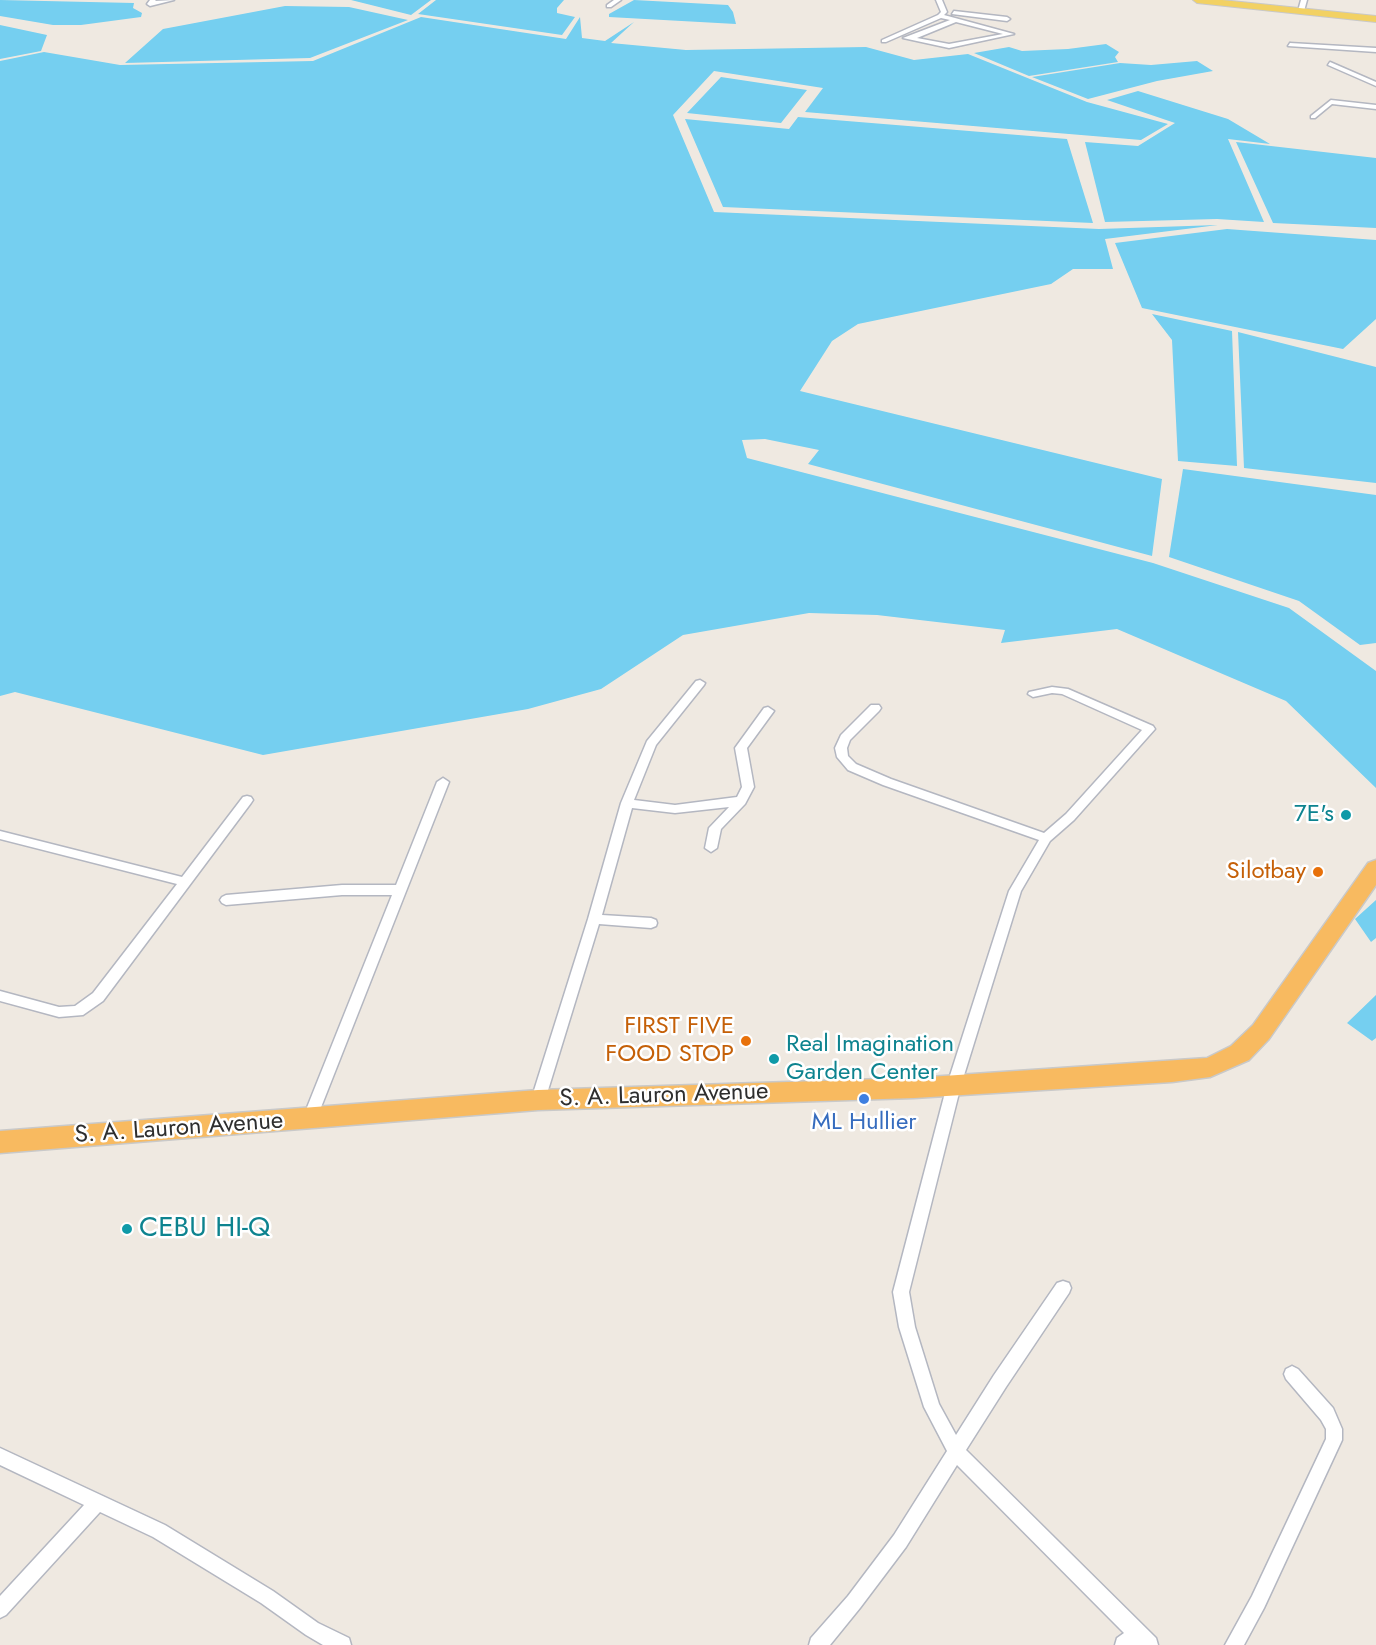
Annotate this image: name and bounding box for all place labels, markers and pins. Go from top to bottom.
place label: 7E's [1294,801,1334,829]
marker: 7E's [1339,808,1353,822]
place label: Silotbay [1227,858,1306,886]
marker: Silotbay [1311,865,1325,879]
place label: FIRST FIVE FOOD STOP [605,1013,734,1069]
place label: Real Imagination Garden Center [786,1031,954,1087]
marker: FIRST FIVE FOOD STOP [739,1034,753,1048]
marker: Real Imagination Garden Center [767,1052,781,1066]
marker: ML Hullier [857,1092,871,1106]
place label: ML Hullier [811,1109,917,1137]
place label: CEBU HI-Q [139,1212,270,1246]
marker: CEBU HI-Q [120,1222,134,1236]

